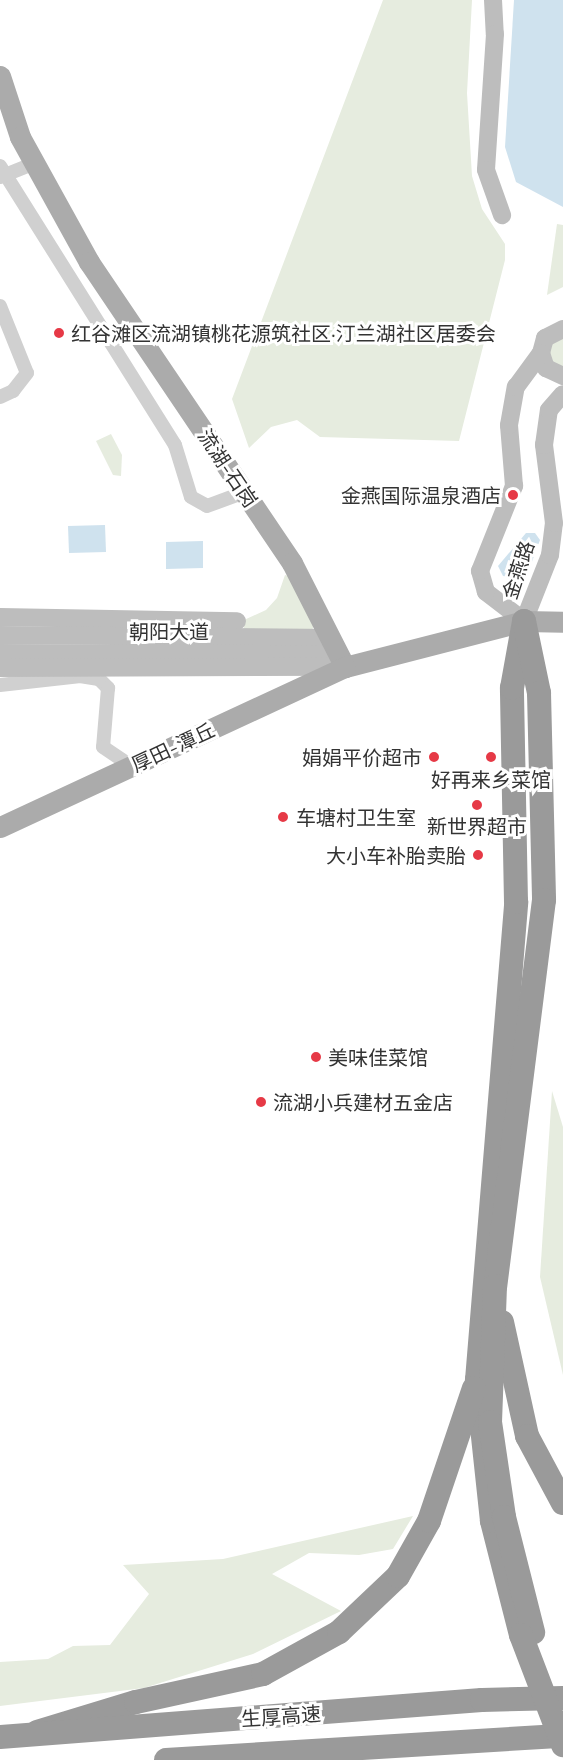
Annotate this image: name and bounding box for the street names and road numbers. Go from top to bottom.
street label: 流湖-石岗 [193,424,263,512]
street label: 金燕路 [497,538,539,602]
street label: 朝阳大道 [129,619,209,643]
street label: 厚田-潭丘 [128,717,218,777]
street label: 生厚高速 [240,1701,322,1731]

